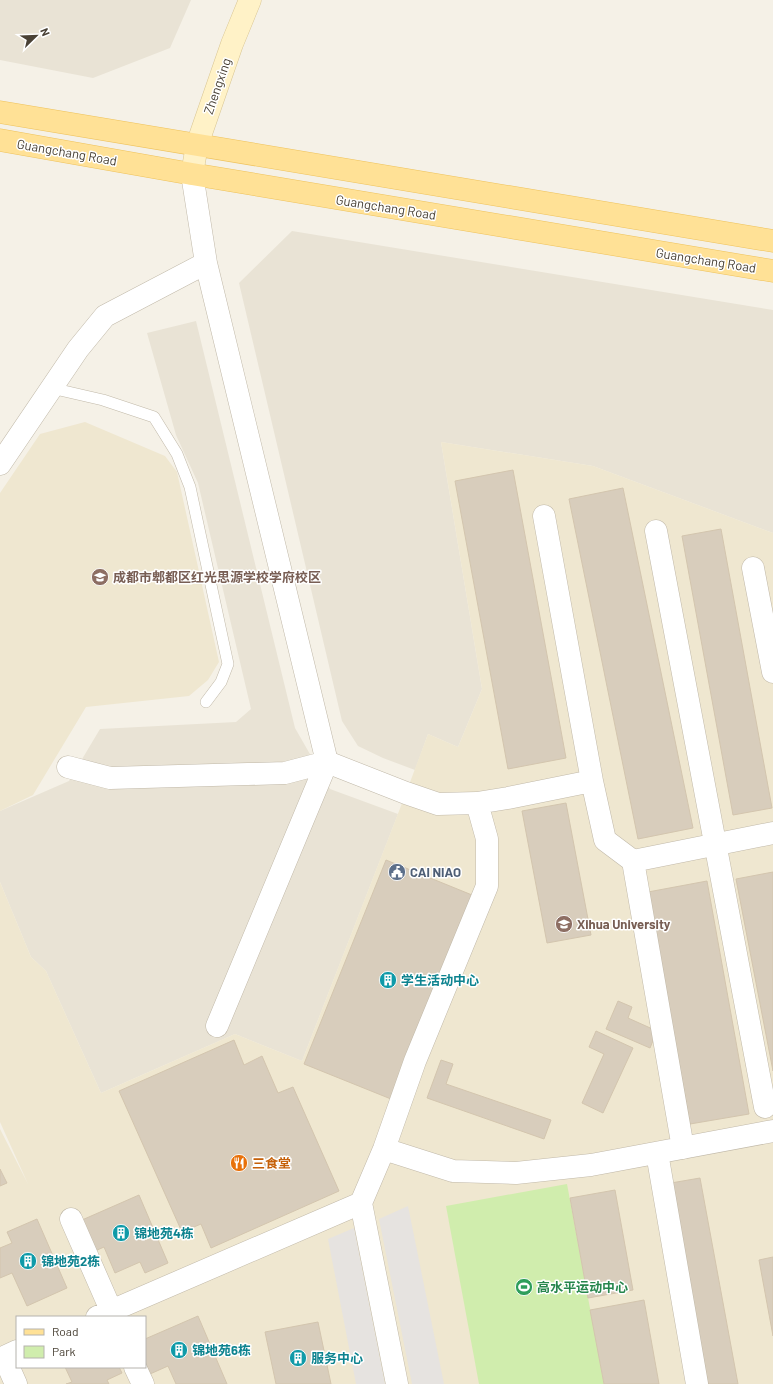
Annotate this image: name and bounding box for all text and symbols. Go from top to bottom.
north arrow [16,16,56,56]
text: N [38,26,53,38]
street label: Zhengxing [200,56,234,116]
street label: Guangchang Road [16,135,118,169]
street label: Guangchang Road [335,191,437,223]
street label: Guangchang Road [655,244,757,276]
school or university icon: 成都市郫都区红光思源学校学府校区 [90,567,110,587]
place label: 成都市郫都区红光思源学校学府校区 [113,569,321,585]
public building icon: CAI NIAO [387,862,407,882]
place label: CAI NIAO [410,864,461,880]
school or university icon: Xihua University [554,914,574,934]
place label: Xihua University [577,916,671,932]
building icon: 学生活动中心 [378,970,398,990]
place label: 学生活动中心 [401,972,479,988]
restaurant icon: 三食堂 [229,1153,249,1173]
place label: 三食堂 [252,1155,291,1171]
building icon: 锦地苑4栋 [111,1223,131,1243]
place label: 锦地苑4栋 [134,1225,194,1241]
building icon: 锦地苑2栋 [18,1251,38,1271]
place label: 锦地苑2栋 [41,1253,100,1269]
sports icon: 高水平运动中心 [514,1277,534,1297]
place label: 高水平运动中心 [537,1279,628,1295]
legend [16,1316,146,1368]
text: Road [52,1324,79,1338]
building icon: 锦地苑6栋 [169,1340,189,1360]
place label: 锦地苑6栋 [192,1342,251,1358]
text: Park [52,1344,76,1358]
building icon: 服务中心 [288,1348,308,1368]
place label: 服务中心 [311,1350,363,1366]

